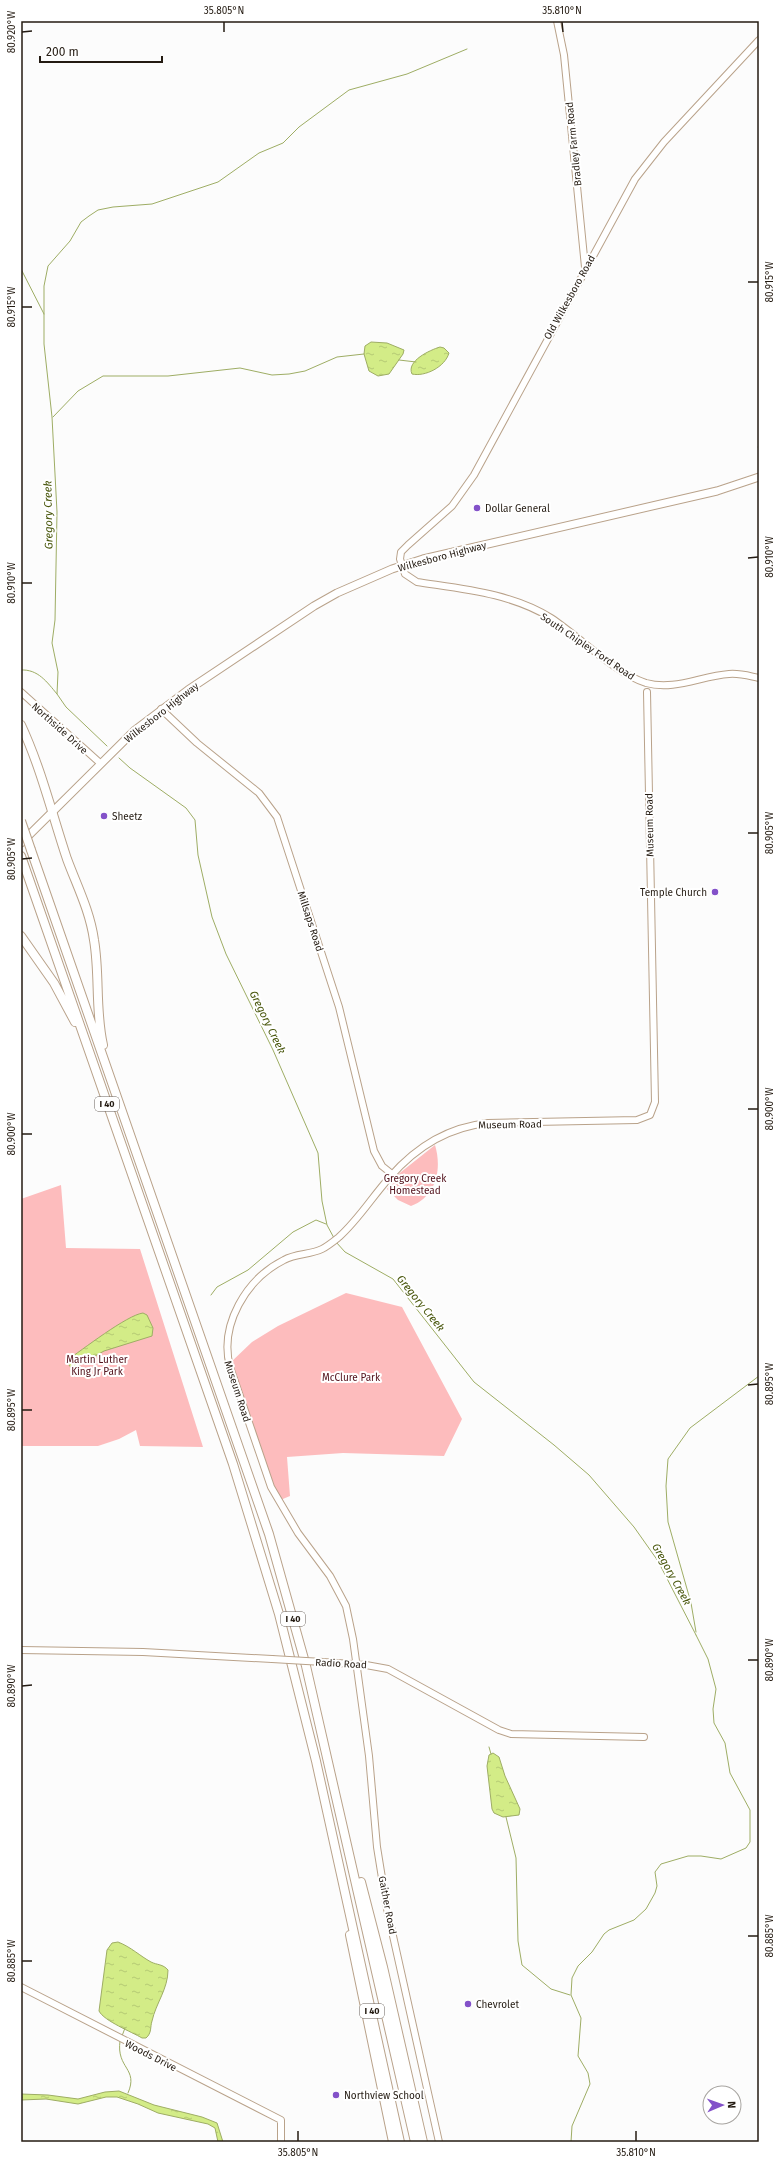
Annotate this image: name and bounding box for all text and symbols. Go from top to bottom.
text: 35.805°N [204,5,244,17]
text: 35.810°N [542,5,582,17]
text: 80.920°W [6,10,18,53]
scale bar [40,38,162,64]
text: 200 m [46,45,79,59]
street label: Bradley Farm Road [564,101,584,187]
street label: Old Wilkesboro Road [542,253,598,342]
text: 80.915°W [764,261,776,303]
text: 80.915°W [6,286,18,328]
water label: Gregory Creek [41,481,56,549]
marker: Dollar General [472,503,482,513]
place label: Dollar General [485,503,550,515]
text: 80.910°W [764,535,776,578]
street label: Wilkesboro Highway [397,539,488,575]
text: 80.910°W [6,561,18,604]
street label: South Chipley Ford Road [538,611,637,683]
street label: Wilkesboro Highway [122,680,201,746]
street label: Northside Drive [29,701,90,757]
street label: Museum Road [643,793,657,857]
marker: Sheetz [99,811,109,821]
place label: Sheetz [112,811,143,823]
text: 80.905°W [764,811,776,854]
text: 80.905°W [6,837,18,880]
place label: Temple Church [640,887,707,899]
marker: Temple Church [710,887,720,897]
street label: Millsaps Road [295,890,325,953]
water label: Gregory Creek [247,989,288,1056]
text: 80.900°W [764,1087,776,1131]
road number: I 40 [95,1097,119,1111]
text: 80.900°W [6,1112,18,1156]
street label: Museum Road [478,1118,542,1132]
park label: Gregory Creek Homestead [384,1173,447,1197]
water label: Gregory Creek [394,1273,447,1334]
park label: Martin Luther King Jr Park [66,1354,128,1378]
street label: Museum Road [221,1359,253,1424]
text: 80.895°W [764,1362,776,1405]
park label: McClure Park [322,1372,381,1384]
text: 80.895°W [6,1388,18,1431]
water label: Gregory Creek [649,1541,694,1607]
road number: I 40 [281,1612,305,1626]
text: 80.890°W [764,1638,776,1682]
street label: Radio Road [315,1657,367,1671]
text: 80.890°W [6,1664,18,1708]
street label: Gaither Road [375,1875,399,1935]
text: 80.885°W [764,1914,776,1957]
text: 80.885°W [6,1939,18,1982]
marker: Chevrolet [463,1999,473,2009]
place label: Chevrolet [476,1999,519,2011]
road number: I 40 [360,2004,384,2018]
street label: Woods Drive [123,2038,178,2074]
north arrow [702,2085,742,2125]
marker: Northview School [331,2090,341,2100]
place label: Northview School [344,2090,424,2102]
text: N [725,2101,738,2109]
text: 35.805°N [278,2147,318,2159]
text: 35.810°N [616,2147,656,2159]

